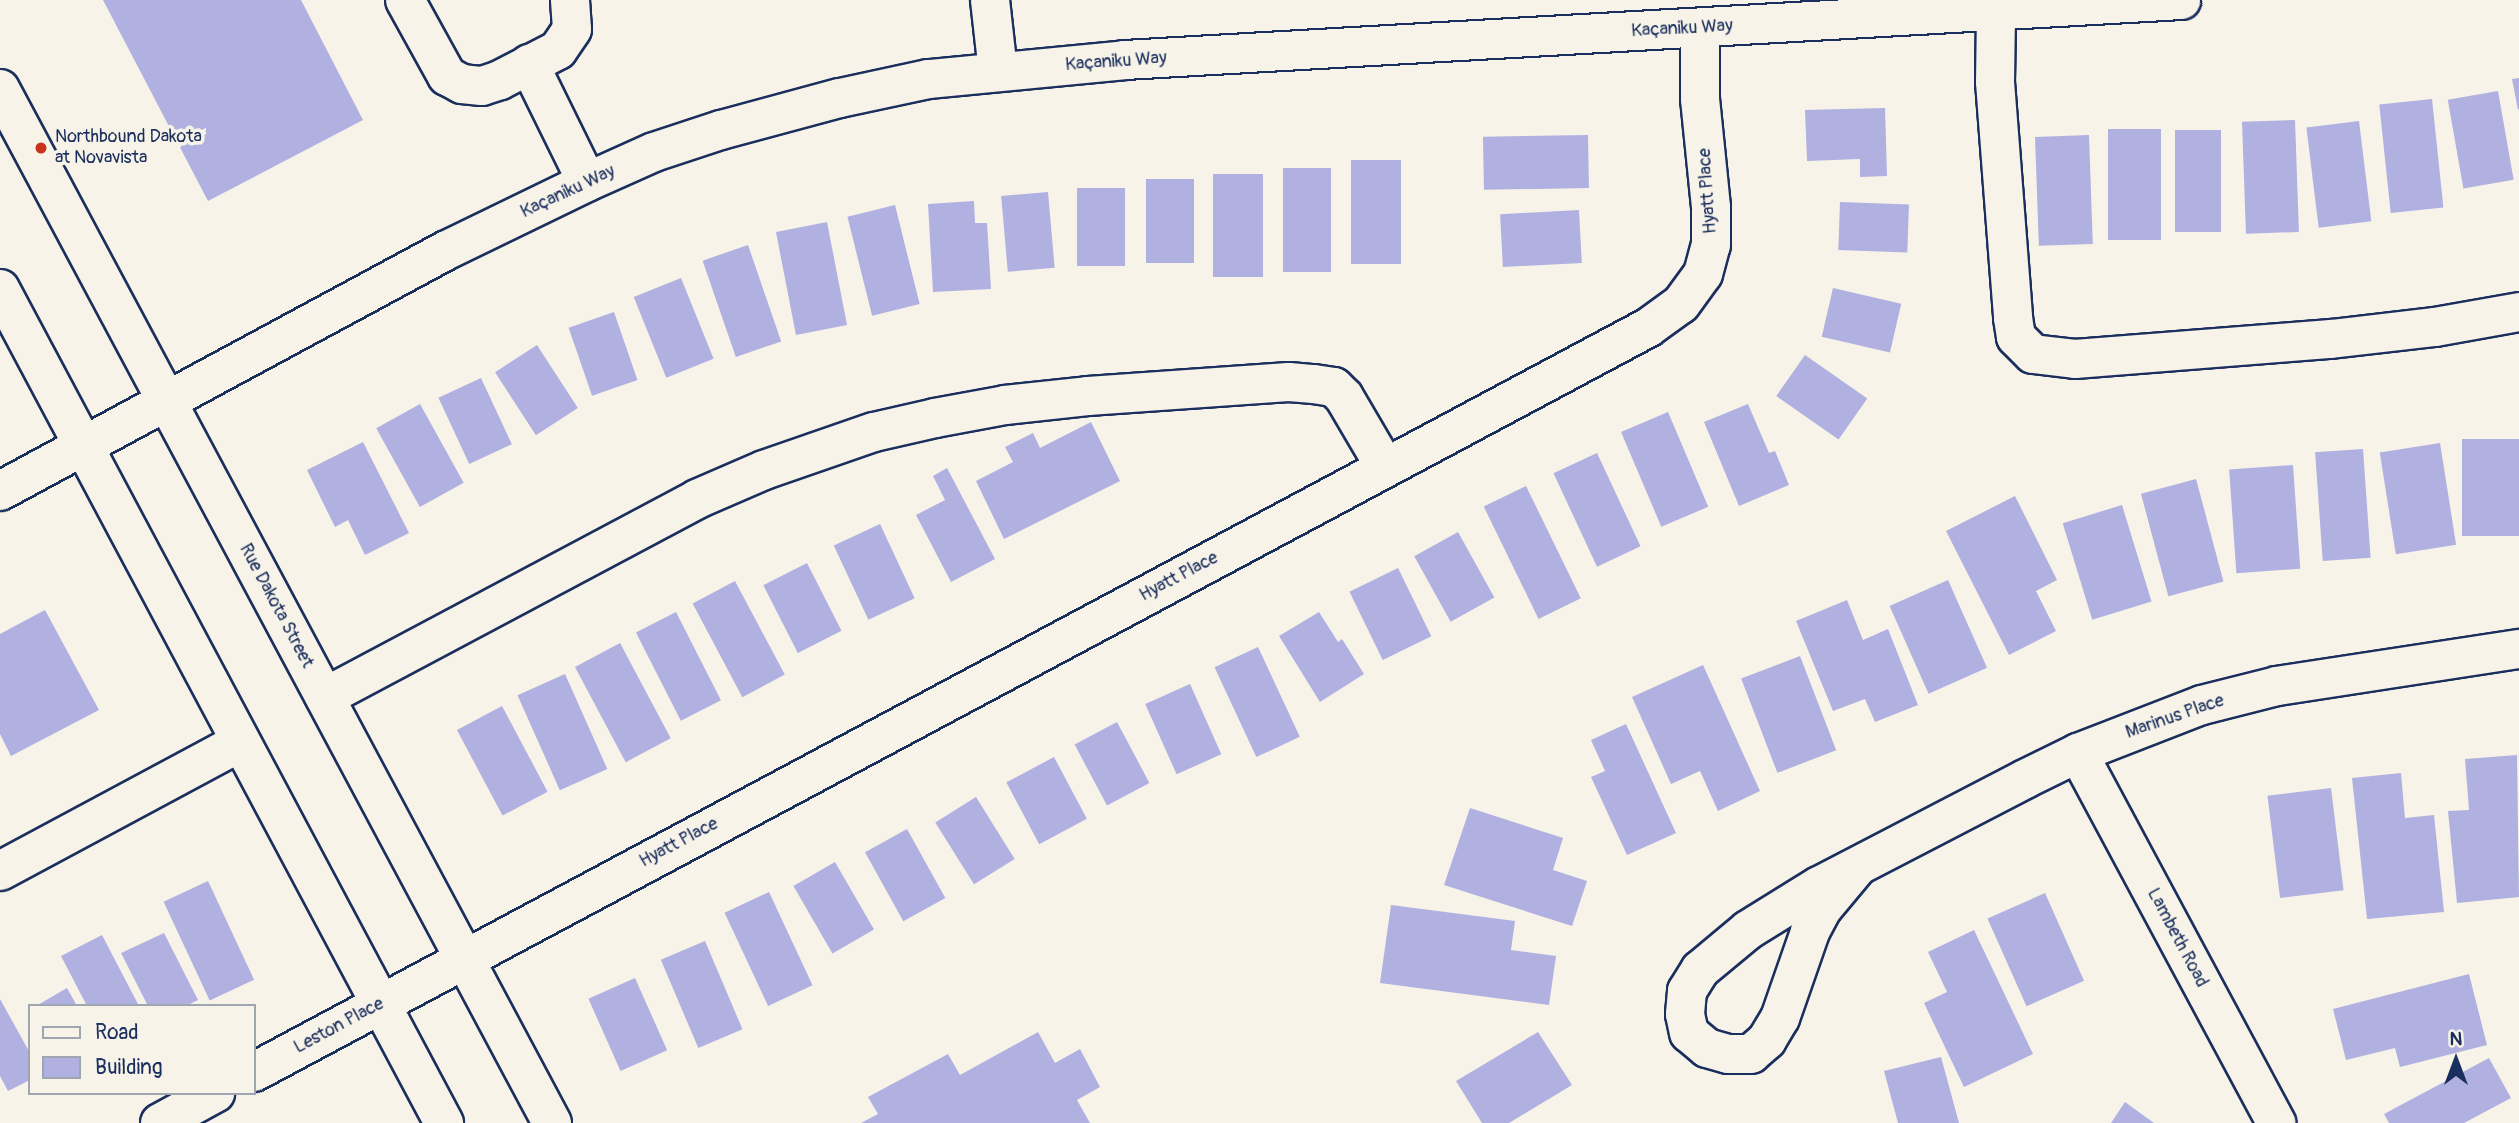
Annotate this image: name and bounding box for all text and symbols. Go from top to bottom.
street label: Kaçaniku Way [1631,16,1733,42]
street label: Kaçaniku Way [1065,48,1167,76]
place label: Northbound Dakota at Novavista [55,127,202,170]
marker: Northbound Dakota at Novavista [33,140,49,156]
street label: Hyatt Place [1694,147,1722,235]
street label: Kaçaniku Way [517,161,619,223]
street label: Rue Dakota Street [234,540,318,672]
street label: Hyatt Place [1136,547,1222,607]
street label: Marinus Place [2123,690,2227,744]
street label: Hyatt Place [636,813,722,873]
street label: Lambeth Road [2142,885,2212,991]
street label: Leston Place [290,993,388,1059]
legend [28,1004,256,1095]
text: Road [95,1019,139,1046]
north arrow [2421,1025,2491,1095]
text: N [2450,1027,2462,1051]
text: Building [95,1054,162,1081]

